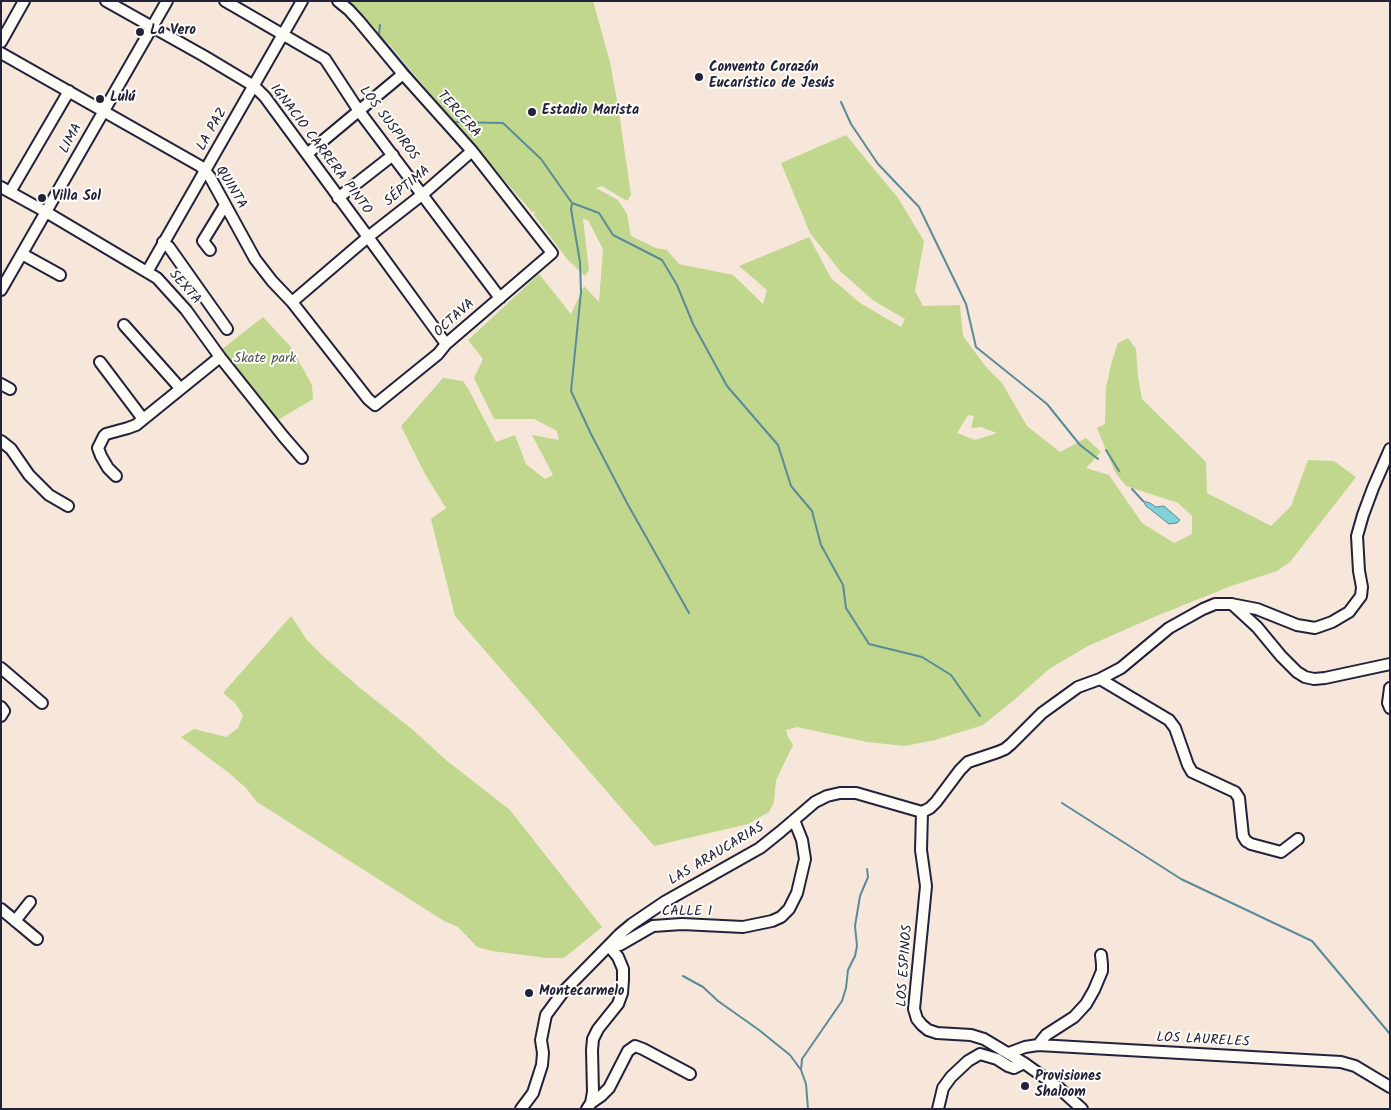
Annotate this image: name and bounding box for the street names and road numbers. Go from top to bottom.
street label: IGNACIO CARRERA PINTO [265,81,375,219]
street label: LOS SUSPIROS [355,84,421,164]
street label: TERCERA [433,88,483,142]
street label: LA PAZ [194,106,232,154]
street label: LIMA [57,121,87,157]
street label: QUINTA [211,163,249,213]
street label: SÉPTIMA [382,163,434,211]
street label: SEXTA [164,267,204,309]
street label: OCTAVA [431,296,479,342]
street label: LAS ARAUCARIAS [666,820,768,890]
street label: CALLE 1 [662,905,712,921]
street label: LOS ESPINOS [895,924,917,1008]
street label: LOS LAURELES [1156,1030,1250,1052]

